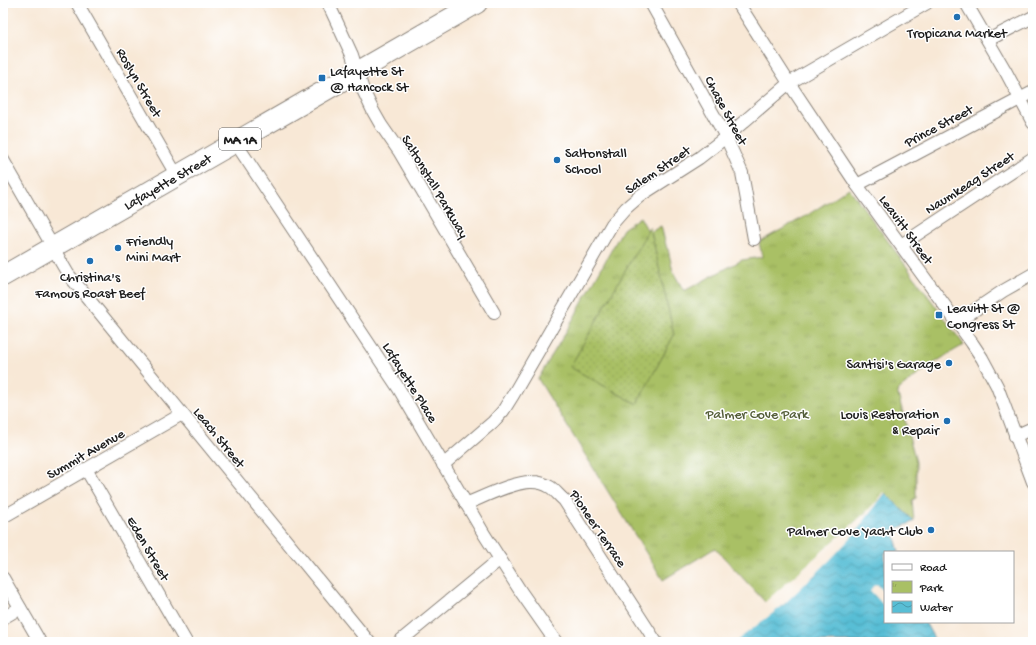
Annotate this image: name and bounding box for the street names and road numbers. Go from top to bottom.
street label: Roslyn Street [111,46,165,122]
street label: Chase Street [699,74,751,150]
street label: Prince Street [901,101,977,153]
road number: MA 1A [219,128,261,150]
street label: Saltonstall Parkway [396,133,471,242]
street label: Salem Street [622,142,695,199]
street label: Naumkeag Street [922,148,1019,219]
street label: Lafayette Street [121,151,216,215]
street label: Leavitt Street [874,193,937,269]
street label: Lafayette Place [377,340,441,427]
street label: Leach Street [188,405,248,473]
street label: Summit Avenue [44,426,129,484]
street label: Pioneer Terrace [564,487,629,572]
street label: Eden Street [122,514,173,586]

